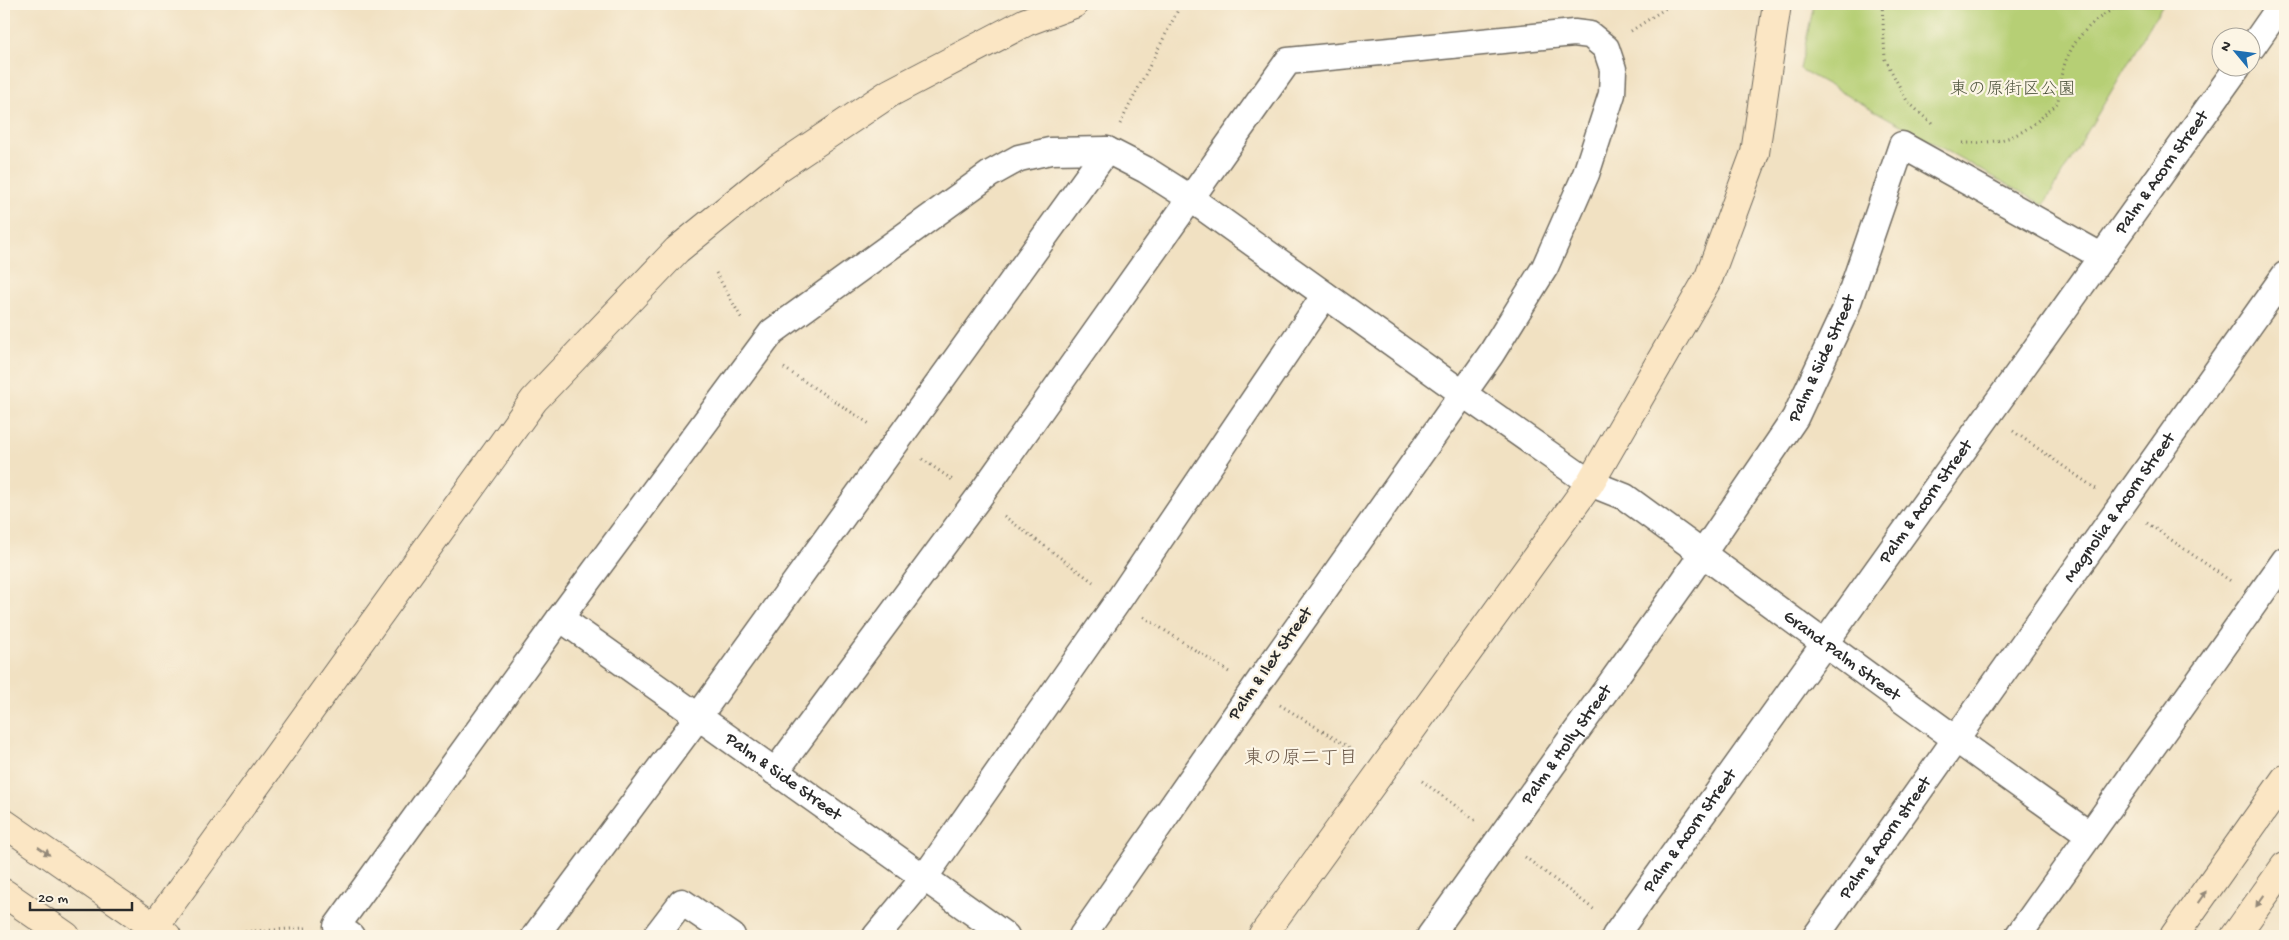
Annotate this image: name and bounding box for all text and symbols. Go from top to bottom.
north arrow [2212,28,2262,78]
text: N [2217,39,2236,55]
park label: 東の原街区公園 [1950,79,2076,101]
street label: Palm & Acorn Street [2110,106,2214,239]
street label: Palm & Side Street [1784,291,1861,427]
street label: Magnolia & Acorn Street [2060,428,2181,587]
street label: Palm & Acorn Street [1874,435,1978,569]
street label: Palm & Ilex Street [1224,602,1319,725]
street label: Grand Palm Street [1779,606,1906,707]
street label: Palm & Holly Street [1516,680,1618,810]
street label: Palm & Side Street [720,728,847,827]
district label: 東の原二丁目 [1244,747,1358,771]
street label: Palm & Acorn Street [1638,764,1742,898]
street label: Palm & Acorn street [1834,772,1937,904]
one-way arrow [37,846,51,856]
scale bar [30,880,132,912]
text: 20 m [38,890,68,908]
one-way arrow [2197,890,2207,903]
one-way arrow [2255,894,2265,908]

